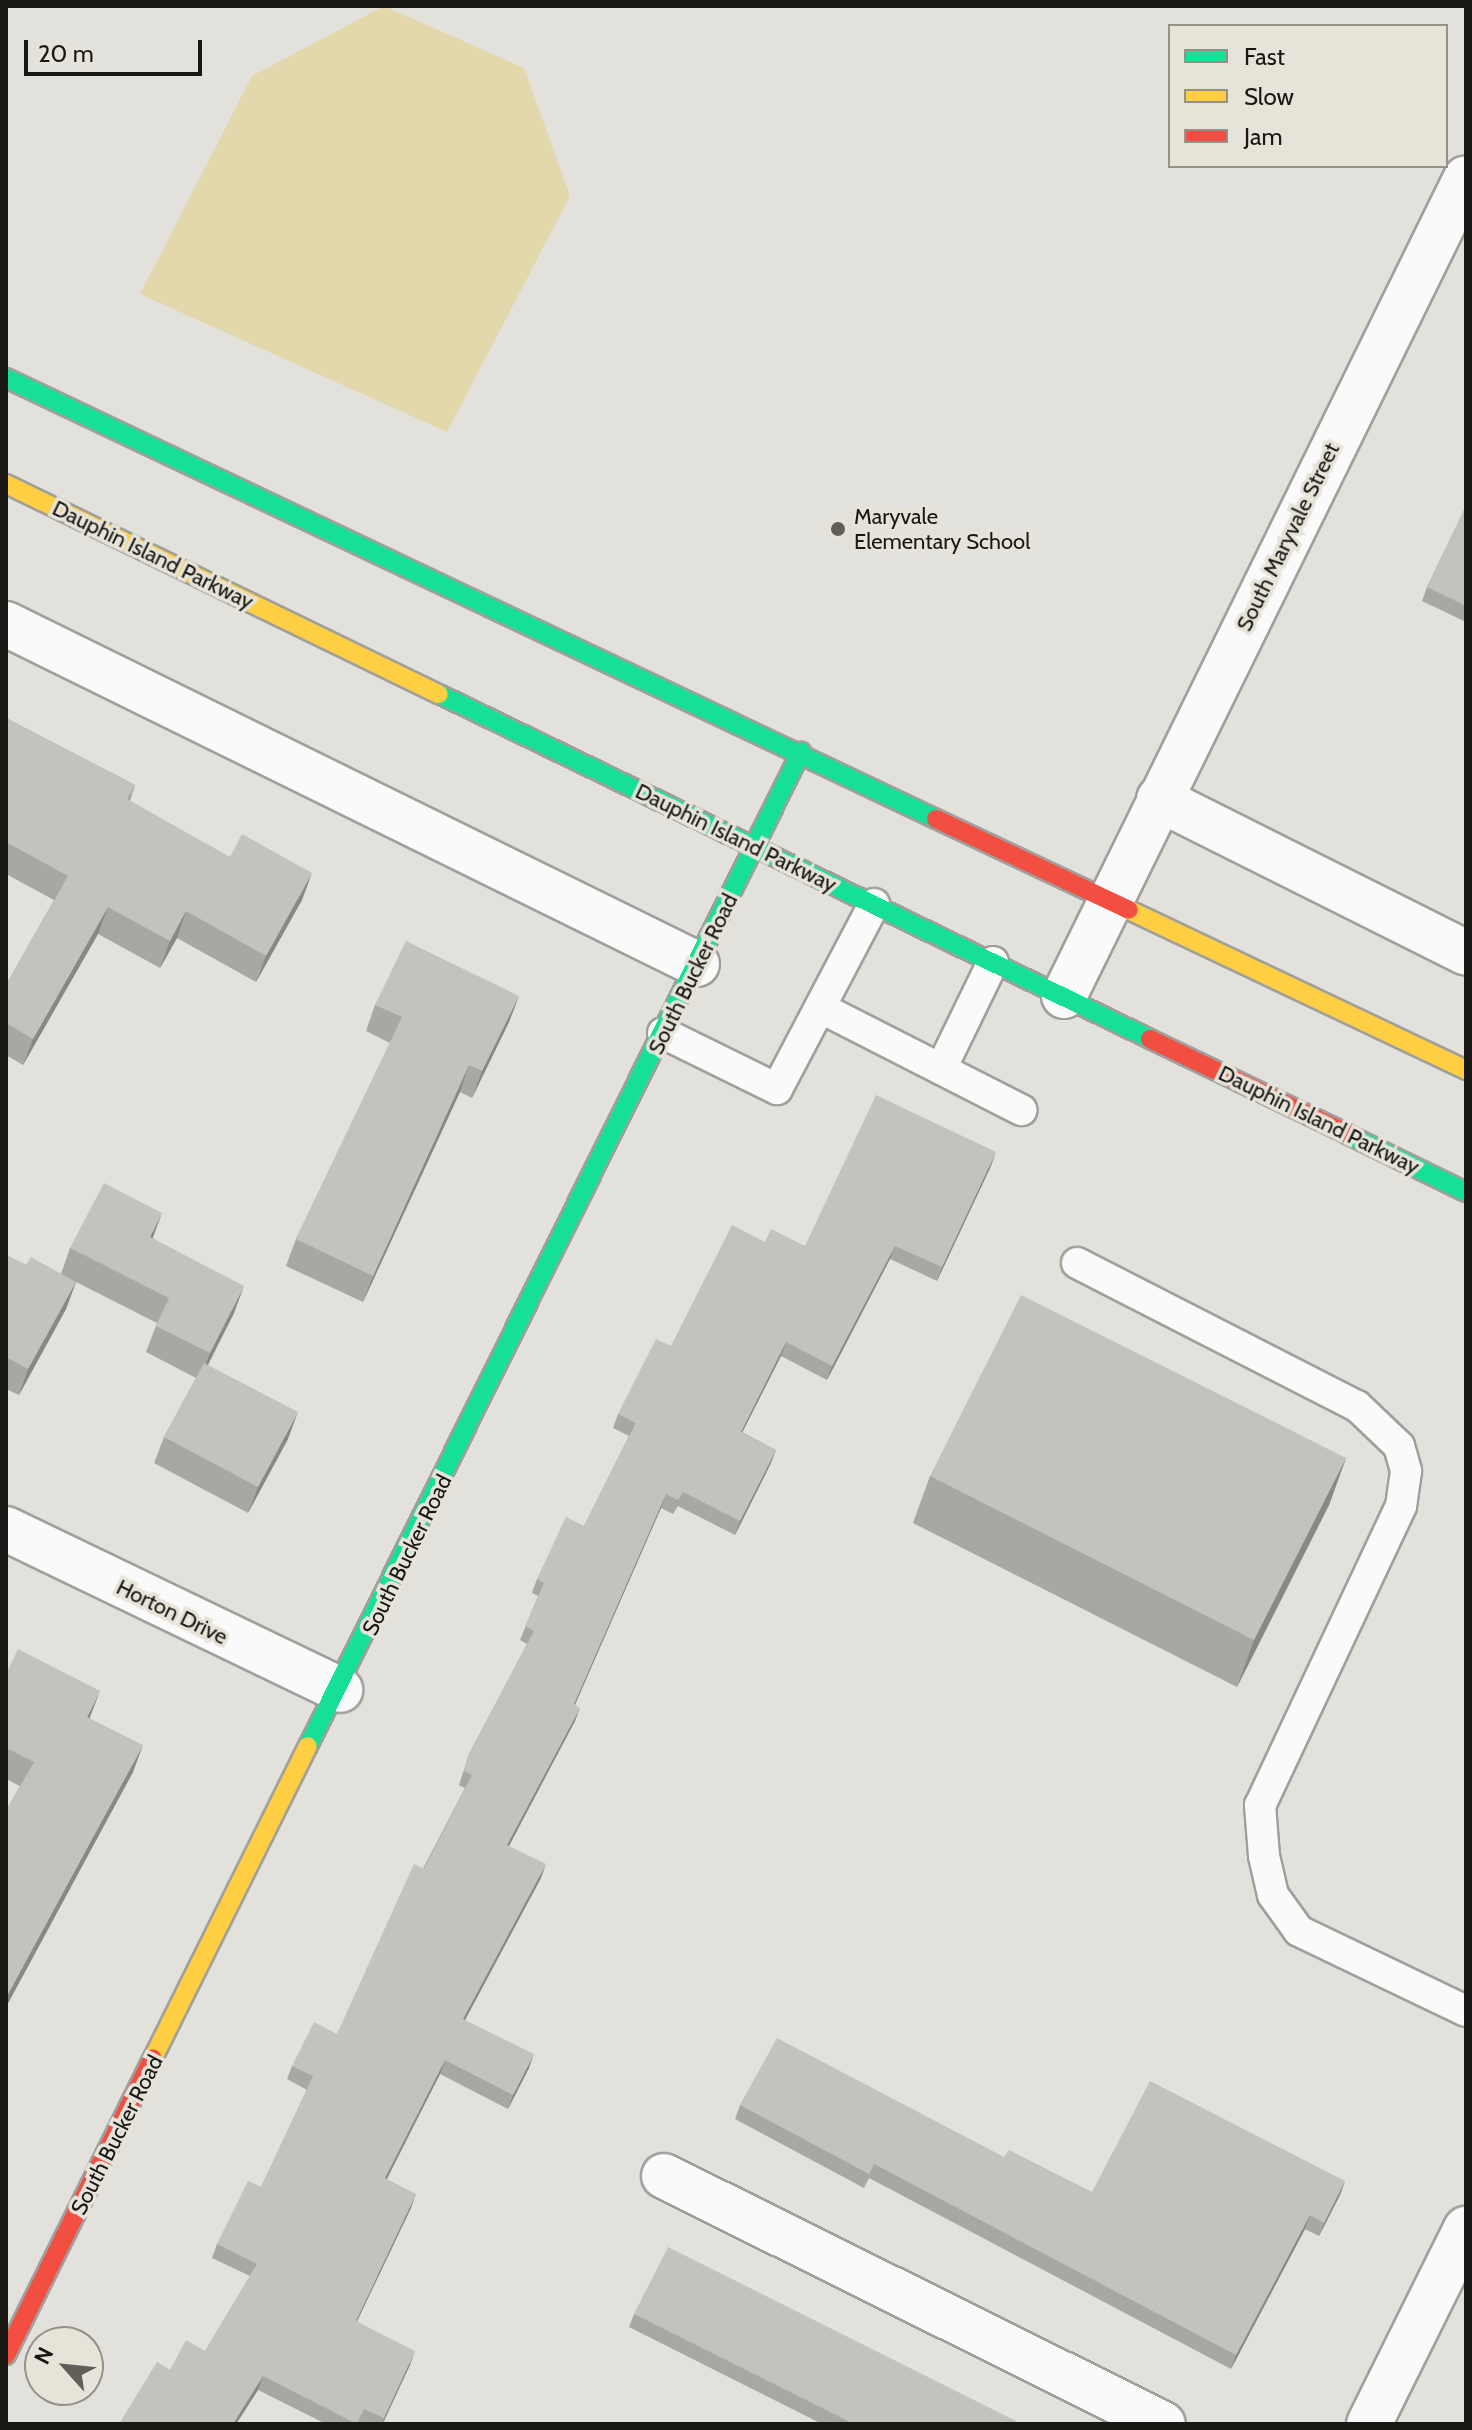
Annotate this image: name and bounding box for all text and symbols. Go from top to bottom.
scale bar [28,24,206,74]
legend [1168,24,1448,168]
text: 20 m [38,39,94,68]
text: Fast [1244,42,1285,71]
text: Slow [1244,82,1294,111]
text: Jam [1244,122,1282,151]
street label: South Maryvale Street [1231,439,1345,635]
street label: Dauphin Island Parkway [48,495,258,615]
place label: Maryvale Elementary School [854,503,1030,554]
marker: Maryvale Elementary School [829,520,847,538]
street label: Dauphin Island Parkway [631,778,841,898]
street label: South Bucker Road [643,889,743,1059]
street label: Dauphin Island Parkway [1214,1060,1424,1180]
street label: South Bucker Road [357,1470,457,1640]
street label: Horton Drive [112,1574,232,1650]
street label: South Bucker Road [65,2051,169,2219]
north arrow [24,2326,104,2406]
text: N [28,2343,60,2369]

